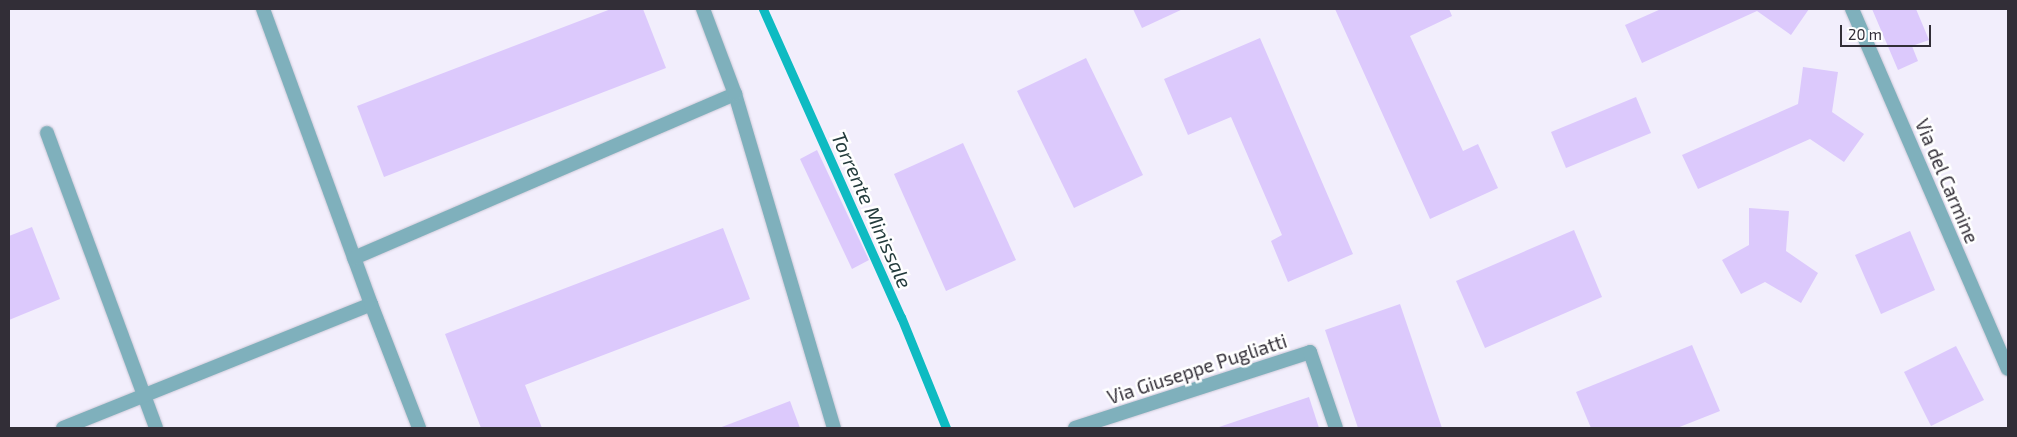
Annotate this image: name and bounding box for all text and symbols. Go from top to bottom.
scale bar [1842,15,1933,47]
text: 20 m [1848,25,1882,43]
street label: Via del Carmine [1910,115,1984,247]
water label: Torrente Minissale [827,128,917,292]
street label: Via Giuseppe Pugliatti [1104,329,1290,409]

